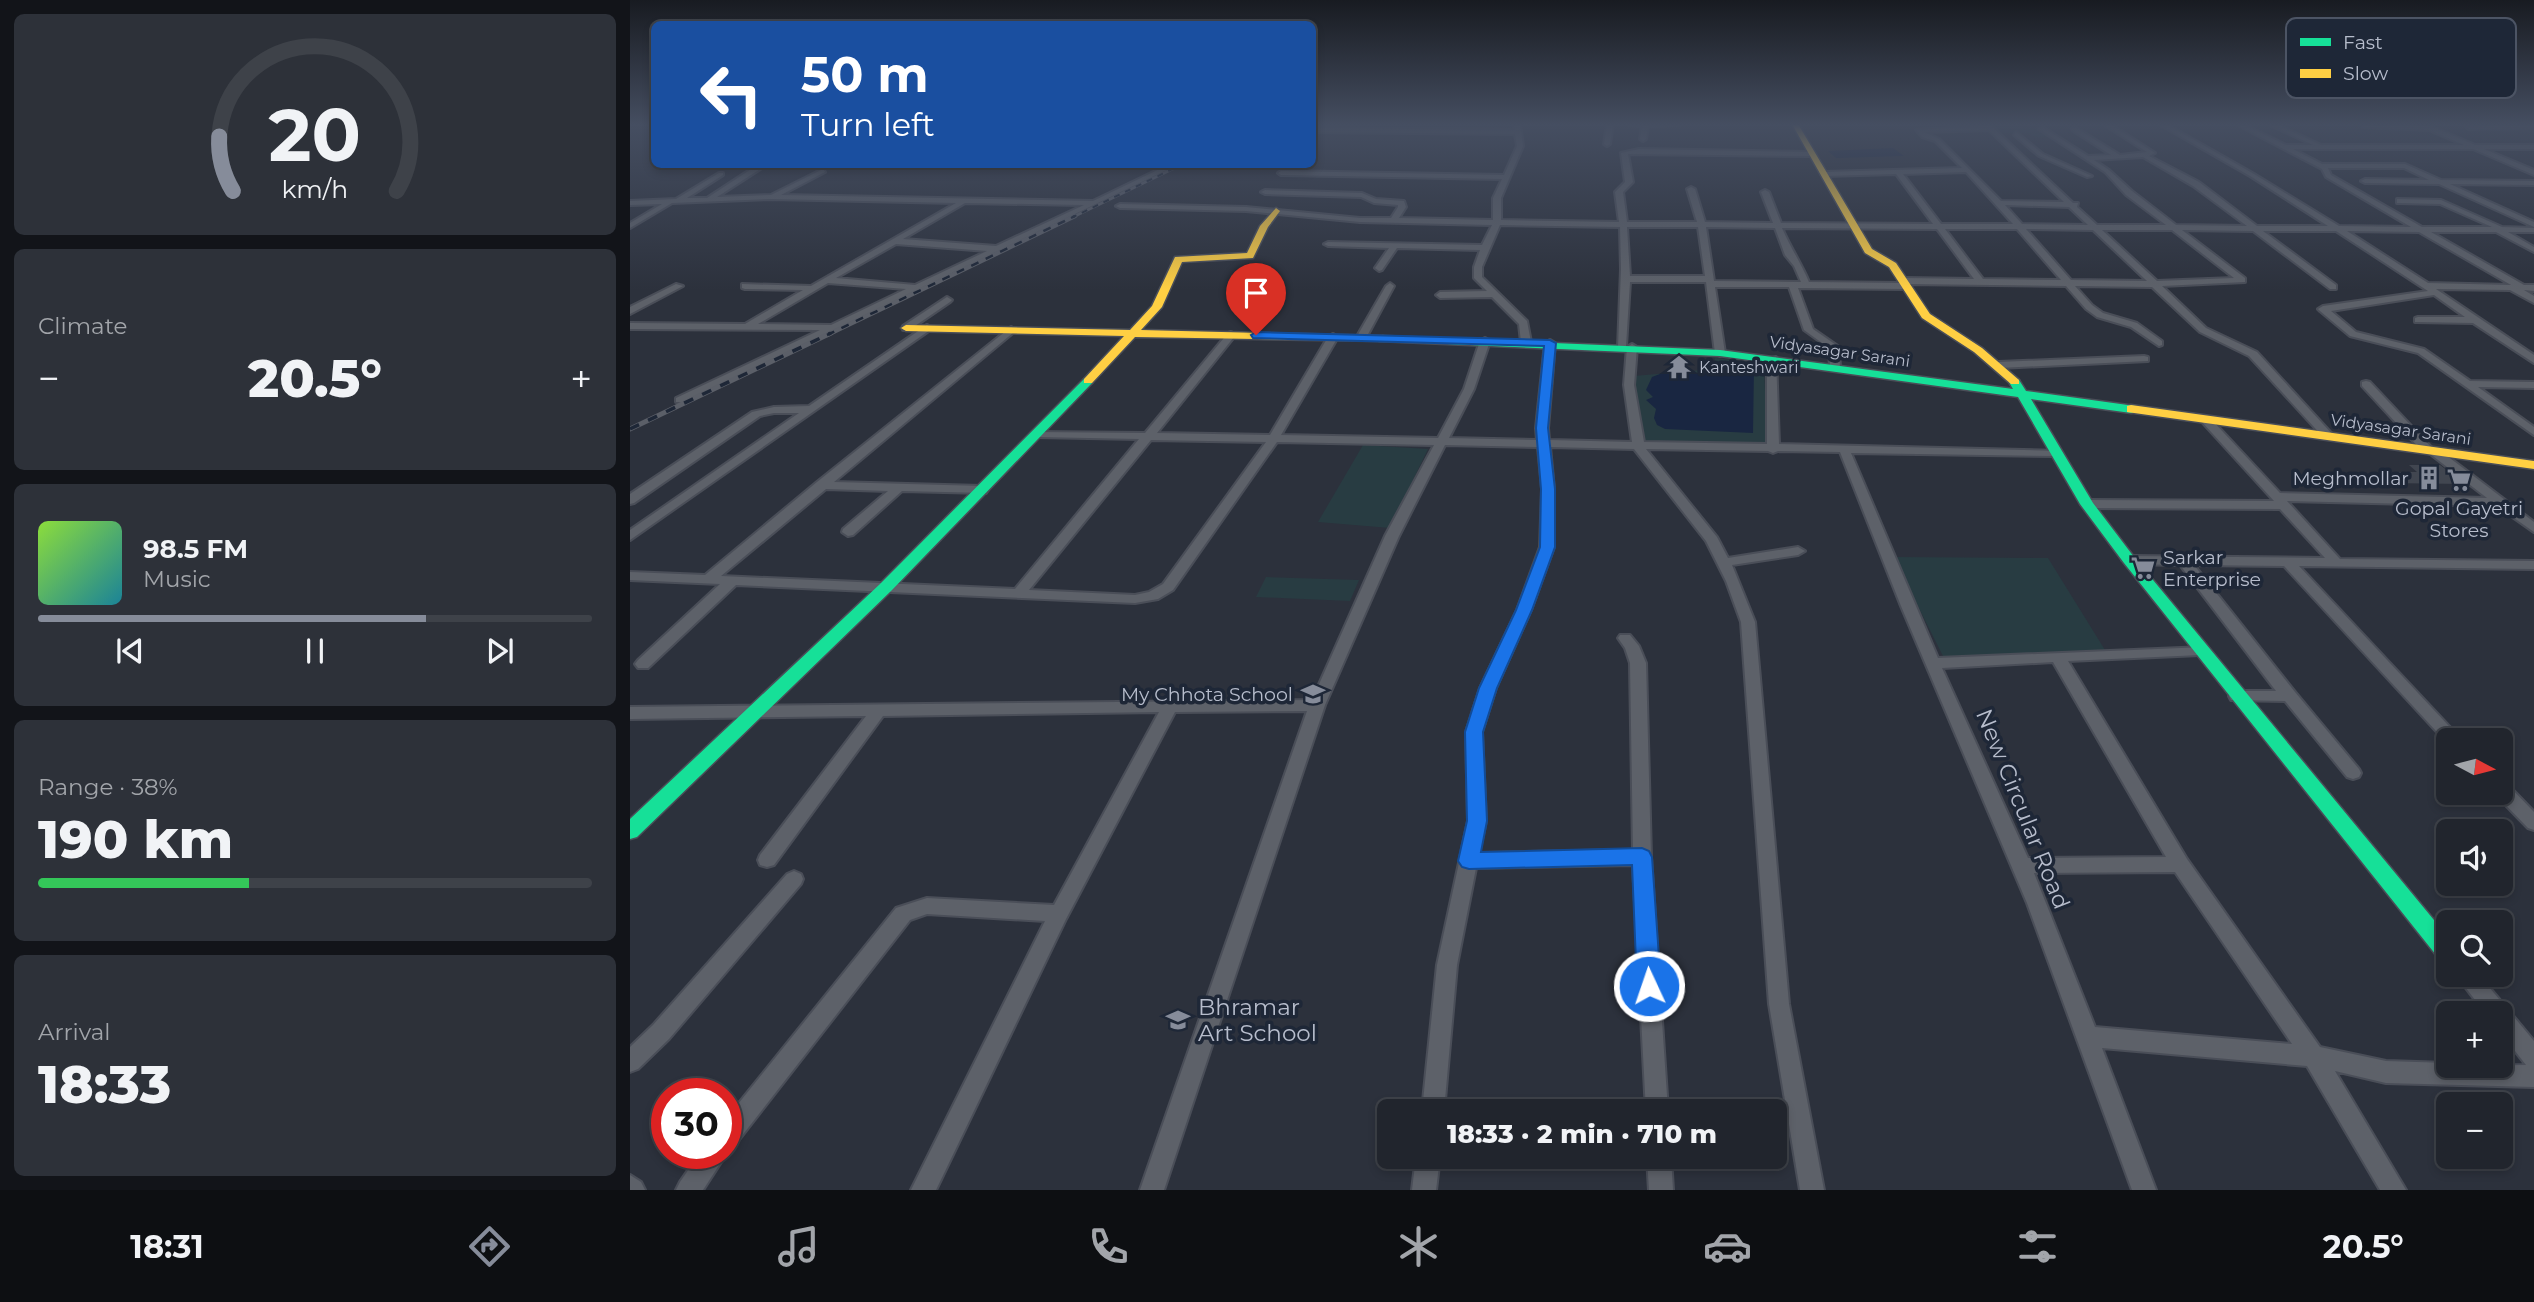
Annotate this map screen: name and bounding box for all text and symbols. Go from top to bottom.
legend [2286,18,2516,98]
text: Fast [2343,31,2383,54]
text: 50 m [801,45,929,104]
icon: left [686,49,777,140]
text: Slow [2343,62,2388,85]
text: 20 [269,91,361,179]
text: Turn left [801,105,935,144]
text: km/h [282,173,348,203]
pin [1226,263,1286,335]
icon: arrive [1237,274,1275,312]
text: Climate [38,312,127,340]
street label: Vidyasagar Sarani [1768,332,1911,371]
text: 20.5° [248,347,382,410]
temple icon: Kanteshwari [1665,353,1693,381]
text: − [38,355,60,402]
text: + [570,355,592,402]
place label: Kanteshwari [1699,358,1799,377]
street label: Vidyasagar Sarani [2329,410,2472,449]
building icon: Meghmollar [2415,464,2443,492]
supermarket icon: Gopal Gayetri Stores [2445,466,2473,494]
place label: Meghmollar [2292,467,2409,490]
place label: Gopal Gayetri Stores [2395,497,2523,542]
text: 98.5 FM [143,533,248,565]
place label: Sarkar Enterprise [2163,546,2261,591]
supermarket icon: Sarkar Enterprise [2129,554,2157,582]
text: Music [143,565,211,593]
icon: previous [111,632,149,670]
icon: pause [296,632,334,670]
icon: next [481,632,519,670]
school or university icon: My Chhota School [1299,680,1327,708]
place label: My Chhota School [1121,683,1293,706]
street label: New Circular Road [1970,705,2076,913]
north arrow [2436,728,2513,805]
map controls [2436,728,2513,1169]
text: Range · 38% [38,773,178,801]
text: 190 km [38,808,233,871]
button: sound [2436,819,2513,896]
button: search [2436,910,2513,987]
position arrow [1612,949,1686,1023]
place label: Bhramar Art School [1198,993,1317,1047]
button: + [2436,1001,2513,1078]
school or university icon: Bhramar Art School [1164,1006,1192,1034]
text: Arrival [38,1018,111,1046]
text: 18:33 [38,1053,171,1116]
speed limit sign: 30 [651,1078,742,1169]
button: − [2436,1092,2513,1169]
text: 18:33 · 2 min · 710 m [1447,1118,1717,1150]
icon: directions [465,1222,514,1271]
icon: music [774,1222,823,1271]
icon: phone [1084,1222,1133,1271]
icon: climate [1394,1222,1443,1271]
icon: car [1703,1222,1752,1271]
icon: filters [2013,1222,2062,1271]
text: 18:31 [130,1227,204,1266]
text: 20.5° [2323,1227,2404,1266]

